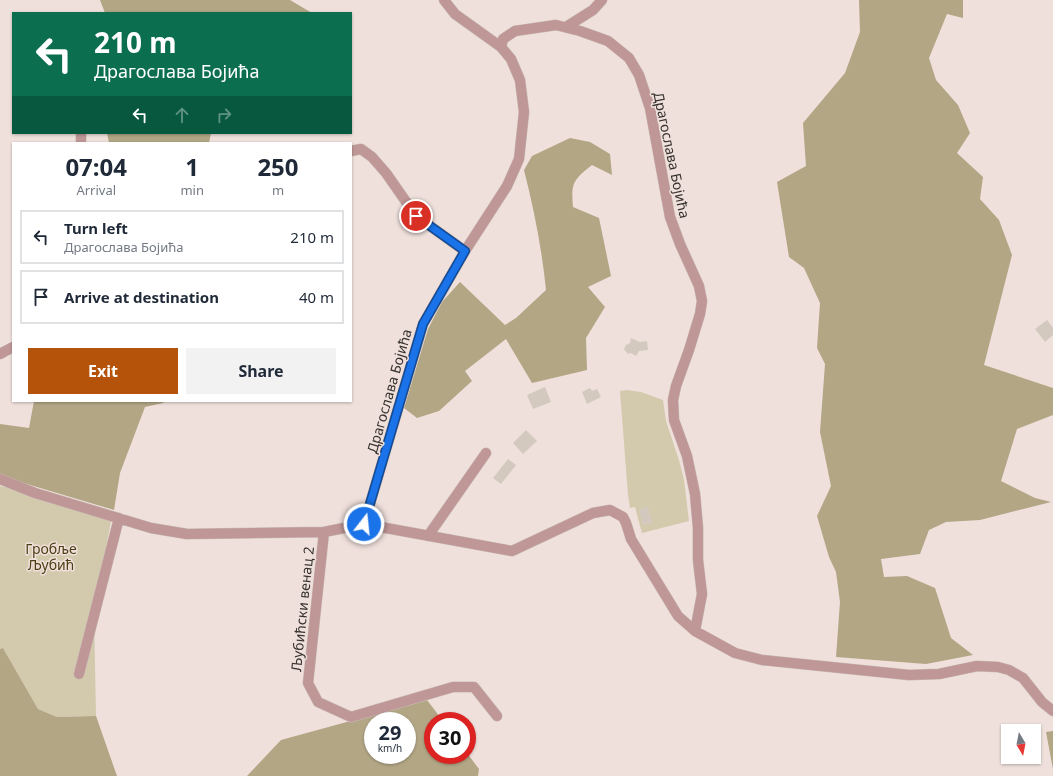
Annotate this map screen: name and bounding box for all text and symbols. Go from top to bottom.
text: 210 m [94,23,177,61]
icon: left [28,28,80,80]
text: Драгослава Бојића [94,59,259,83]
street label: Драгослава Бојића [649,90,695,220]
icon: left [129,104,151,126]
icon: ahead [171,104,193,126]
icon: right [213,104,235,126]
text: 07:04 [65,150,127,183]
text: 1 [185,150,199,183]
text: 250 [257,150,299,183]
text: Arrival [76,181,116,199]
text: min [180,181,204,199]
text: m [272,181,284,199]
pin [399,199,433,233]
icon: arrive [405,205,427,227]
text: Turn left [64,218,128,238]
icon: left [30,226,52,248]
text: 210 m [290,227,334,247]
text: Драгослава Бојића [64,238,183,256]
icon: arrive [30,286,52,308]
text: Arrive at destination [64,287,219,307]
text: 40 m [299,287,334,307]
street label: Драгослава Бојића [362,327,416,455]
button: Exit [28,348,178,394]
button: Share [186,348,336,394]
position arrow [343,503,385,545]
park label: Гробље Љубић [25,539,77,574]
street label: Љубићски венац 2 [286,546,318,672]
speed limit sign: 30 [424,712,476,764]
text: 29 [379,719,401,746]
north arrow [1001,724,1041,764]
map controls [1001,724,1041,764]
text: km/h [378,741,402,755]

